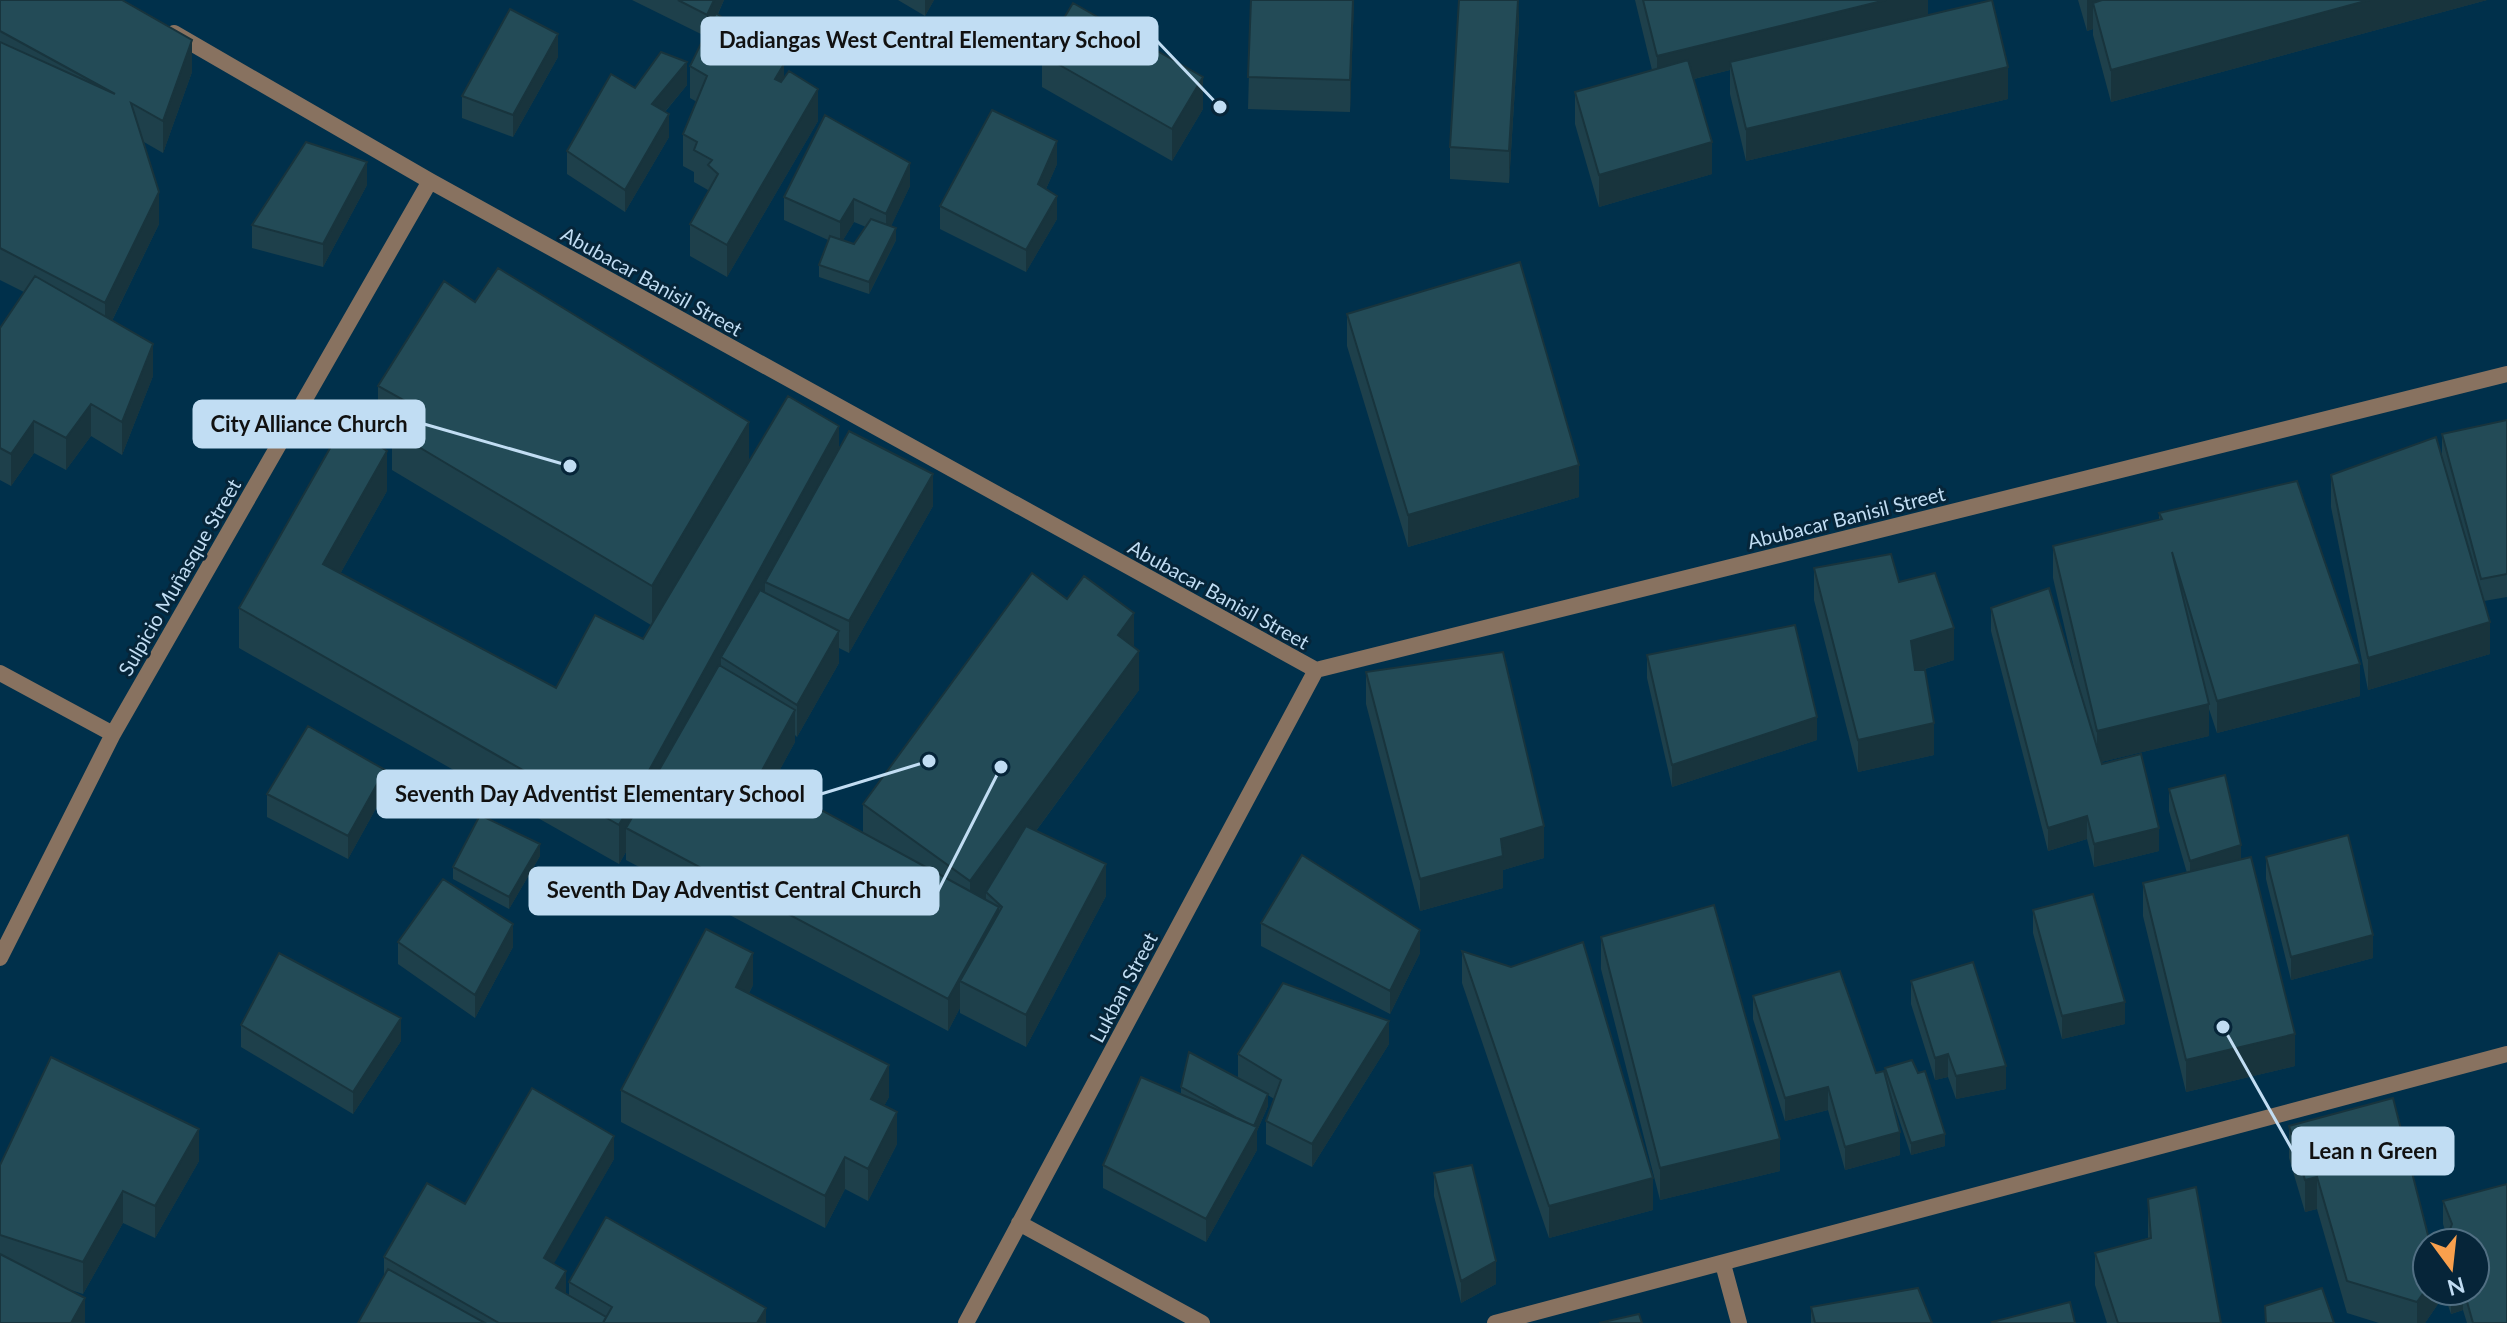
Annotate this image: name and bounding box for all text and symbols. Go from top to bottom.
callout: Dadiangas West Central Elementary School [702,18,1157,64]
text: Dadiangas West Central Elementary School [719,26,1141,53]
street label: Abubacar Banisil Street [557,221,747,341]
callout: City Alliance Church [194,401,424,447]
text: City Alliance Church [210,410,408,437]
street label: Sulpicio Muñasque Street [113,474,245,680]
street label: Abubacar Banisil Street [1745,481,1947,553]
street label: Abubacar Banisil Street [1124,534,1314,654]
callout: Seventh Day Adventist Elementary School [378,771,821,817]
text: Seventh Day Adventist Elementary School [395,780,805,807]
callout: Seventh Day Adventist Central Church [530,868,938,914]
text: Seventh Day Adventist Central Church [547,876,921,903]
street label: Lukban Street [1084,928,1162,1046]
callout: Lean n Green [2293,1128,2453,1174]
text: Lean n Green [2309,1137,2437,1164]
north arrow [2411,1227,2491,1307]
text: N [2445,1272,2468,1302]

